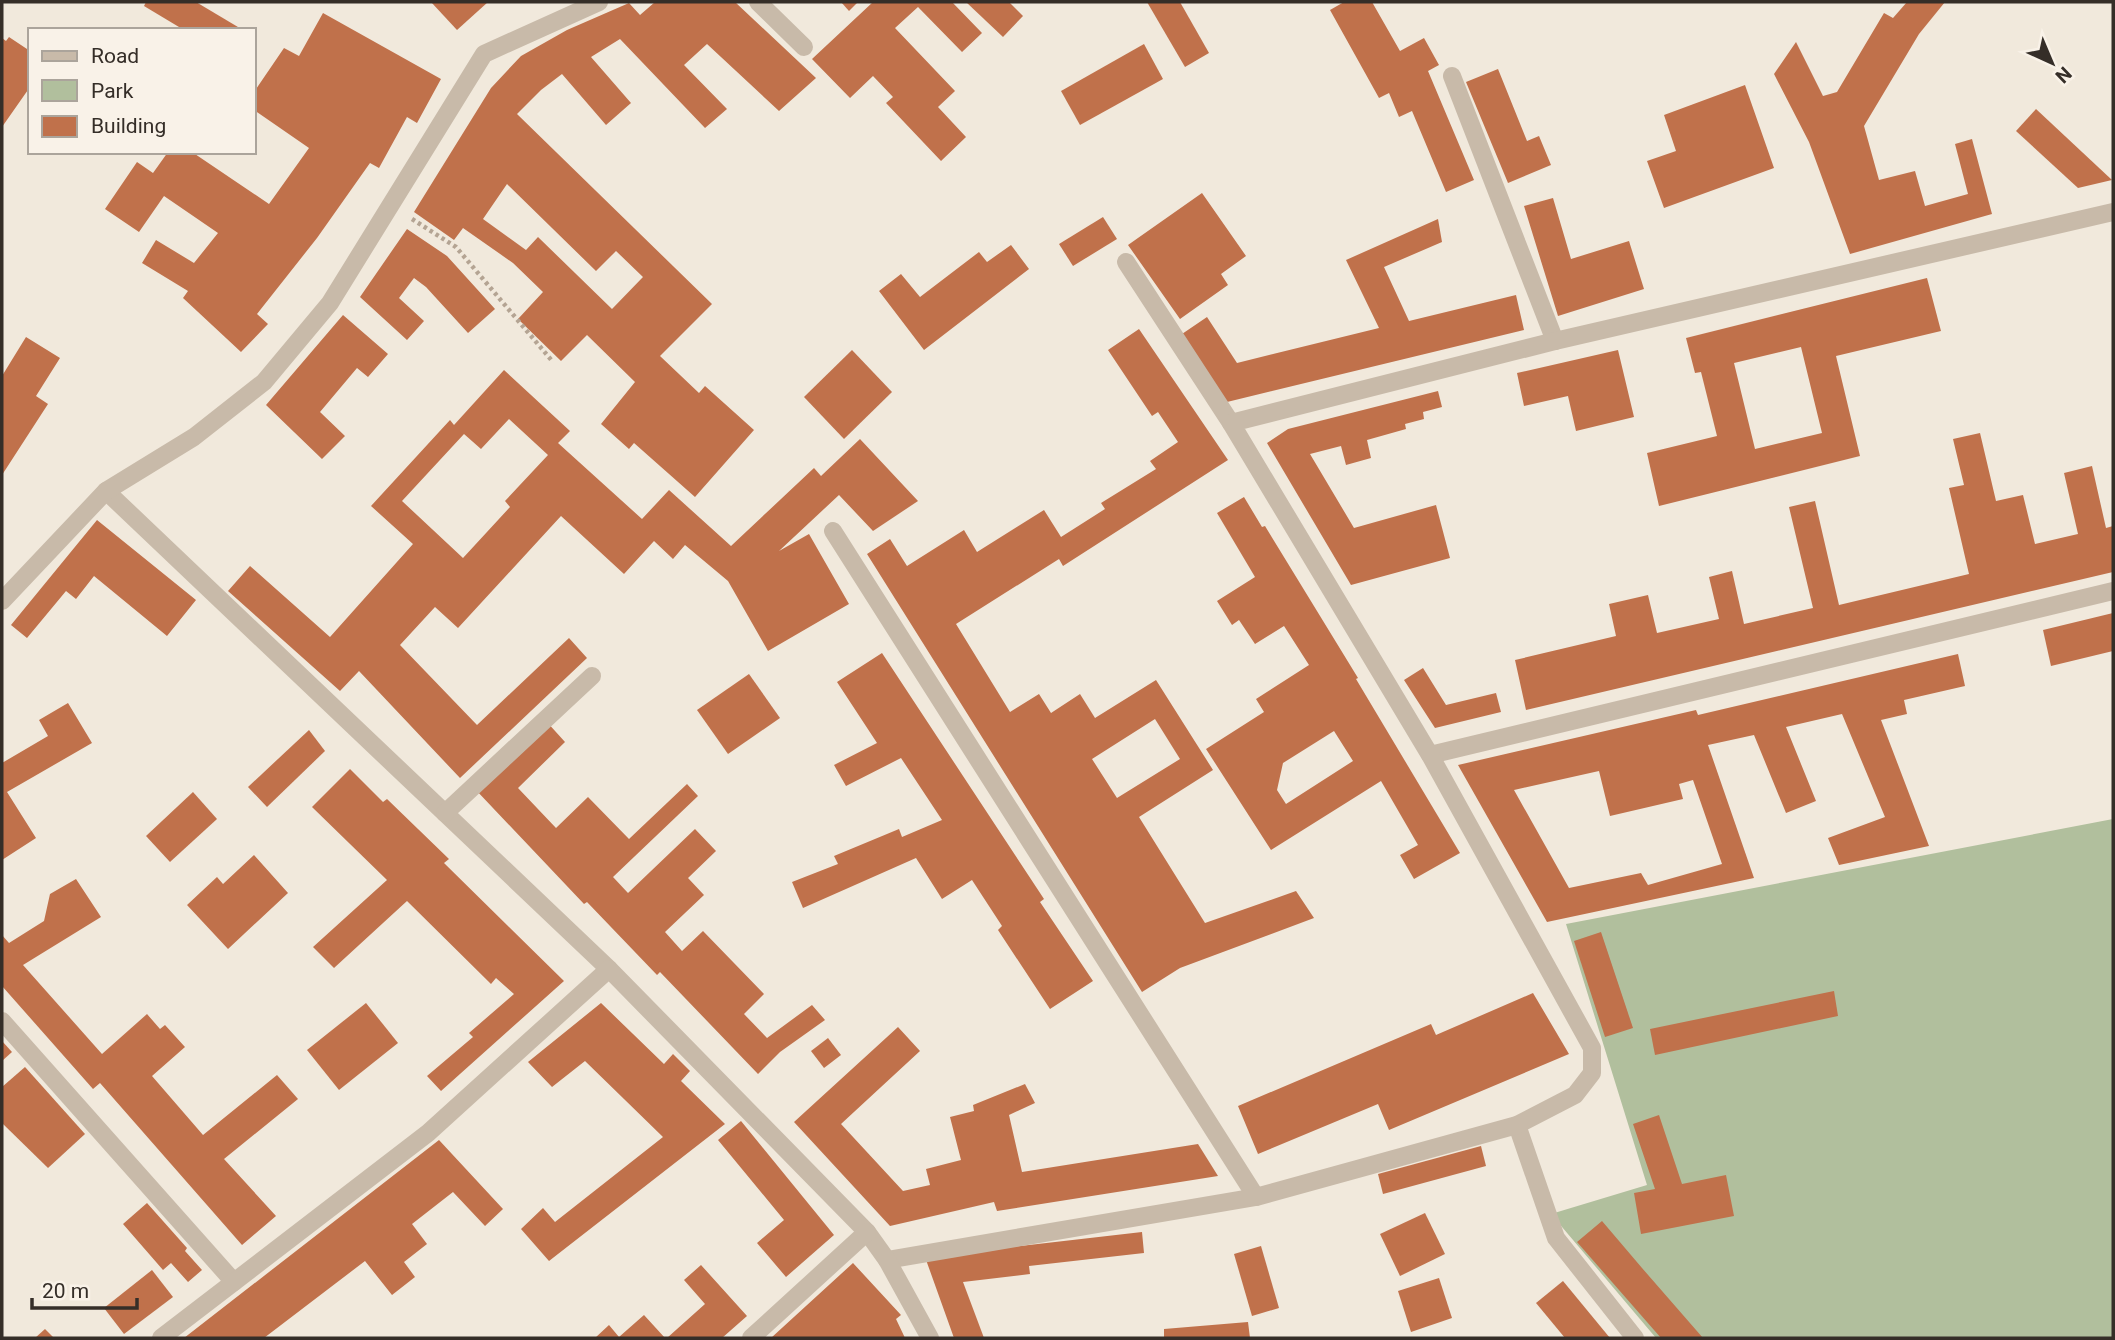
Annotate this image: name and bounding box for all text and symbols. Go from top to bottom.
legend [28,28,256,154]
north arrow [2017,28,2087,98]
text: Road [91,44,139,68]
text: N [2051,62,2076,88]
text: Park [91,79,134,103]
text: Building [91,114,166,138]
scale bar [32,1266,136,1310]
text: 20 m [42,1279,89,1303]

